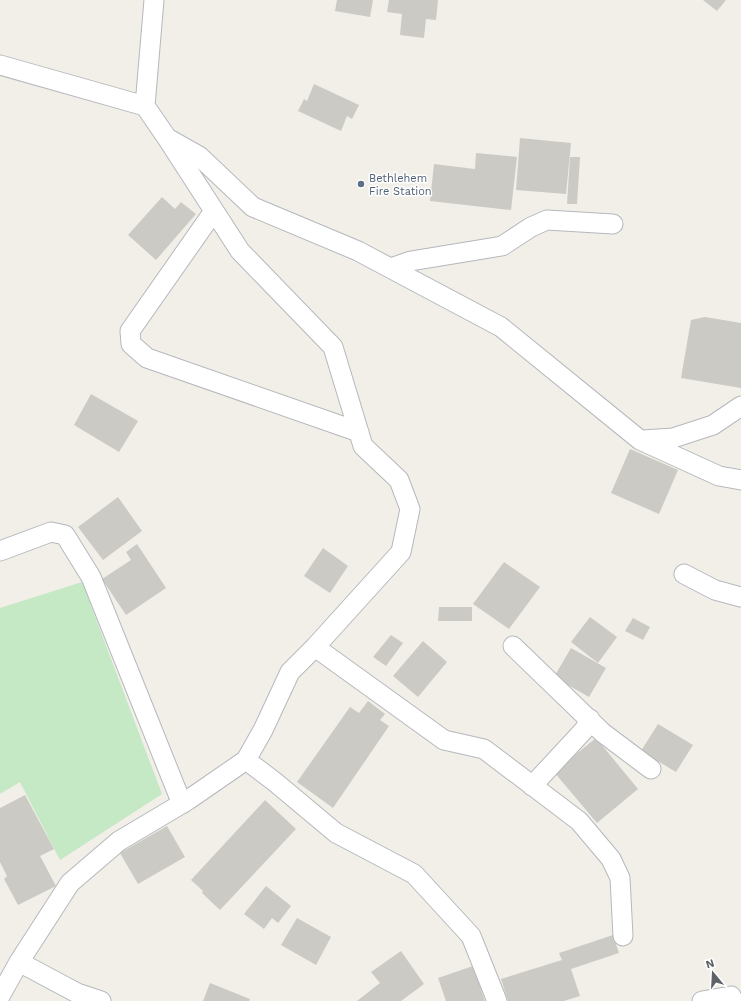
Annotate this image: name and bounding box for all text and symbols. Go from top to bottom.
place label: Bethlehem Fire Station [369,172,432,198]
marker: Bethlehem Fire Station [356,179,366,189]
north arrow [693,953,733,993]
text: N [704,957,716,971]

